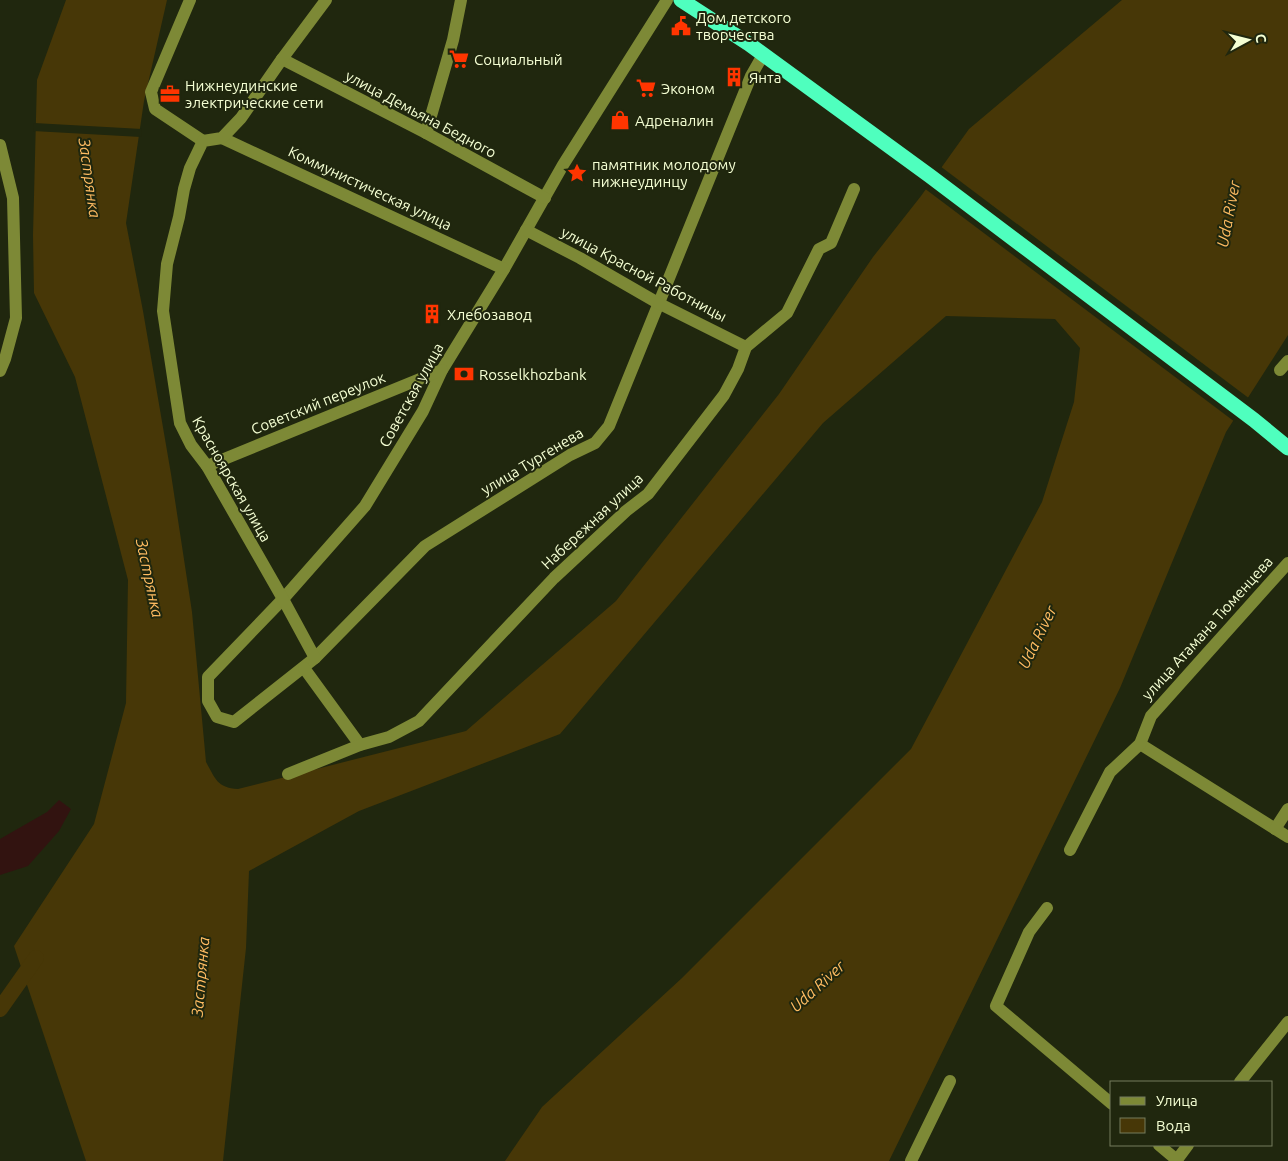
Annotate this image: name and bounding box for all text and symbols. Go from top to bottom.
place label: Дом детского творчества [696,9,791,43]
public building icon: Дом детского творчества [670,15,692,37]
north arrow [1223,15,1273,65]
text: С [1252,33,1269,44]
supermarket icon: Социальный [448,48,470,70]
place label: Социальный [474,51,563,68]
building icon: Янта [723,66,745,88]
street label: улица Демьяна Бедного [343,67,499,161]
place label: Янта [749,69,781,86]
place label: Нижнеудинские электрические сети [185,77,324,111]
supermarket icon: Эконом [635,77,657,99]
place label: Эконом [661,80,715,97]
office icon: Нижнеудинские электрические сети [159,83,181,105]
shop icon: Адреналин [609,109,631,131]
place label: Адреналин [635,112,714,129]
water label: Застрянка [75,136,105,219]
street label: Коммунистическая улица [286,143,454,233]
place label: памятник молодому нижнеудинцу [592,156,736,190]
place icon: памятник молодому нижнеудинцу [566,162,588,184]
water label: Uda River [1213,178,1243,249]
street label: улица Красной Работницы [558,223,730,325]
building icon: Хлебозавод [421,303,443,325]
place label: Хлебозавод [447,306,532,323]
street label: Советская улица [375,340,447,450]
bank icon: Rosselkhozbank [453,363,475,385]
place label: Rosselkhozbank [479,366,587,383]
street label: Советский переулок [248,368,388,438]
street label: Красноярская улица [189,413,275,545]
street label: улица Тургенева [478,424,586,498]
street label: Набережная улица [538,470,646,572]
water label: Застрянка [133,536,167,620]
street label: улица Атамана Тюменцева [1138,553,1276,703]
water label: Uda River [1014,602,1060,671]
water label: Застрянка [187,936,213,1019]
water label: Uda River [786,956,849,1015]
legend [1110,1081,1273,1146]
text: Улица [1156,1092,1198,1109]
text: Вода [1156,1117,1191,1134]

